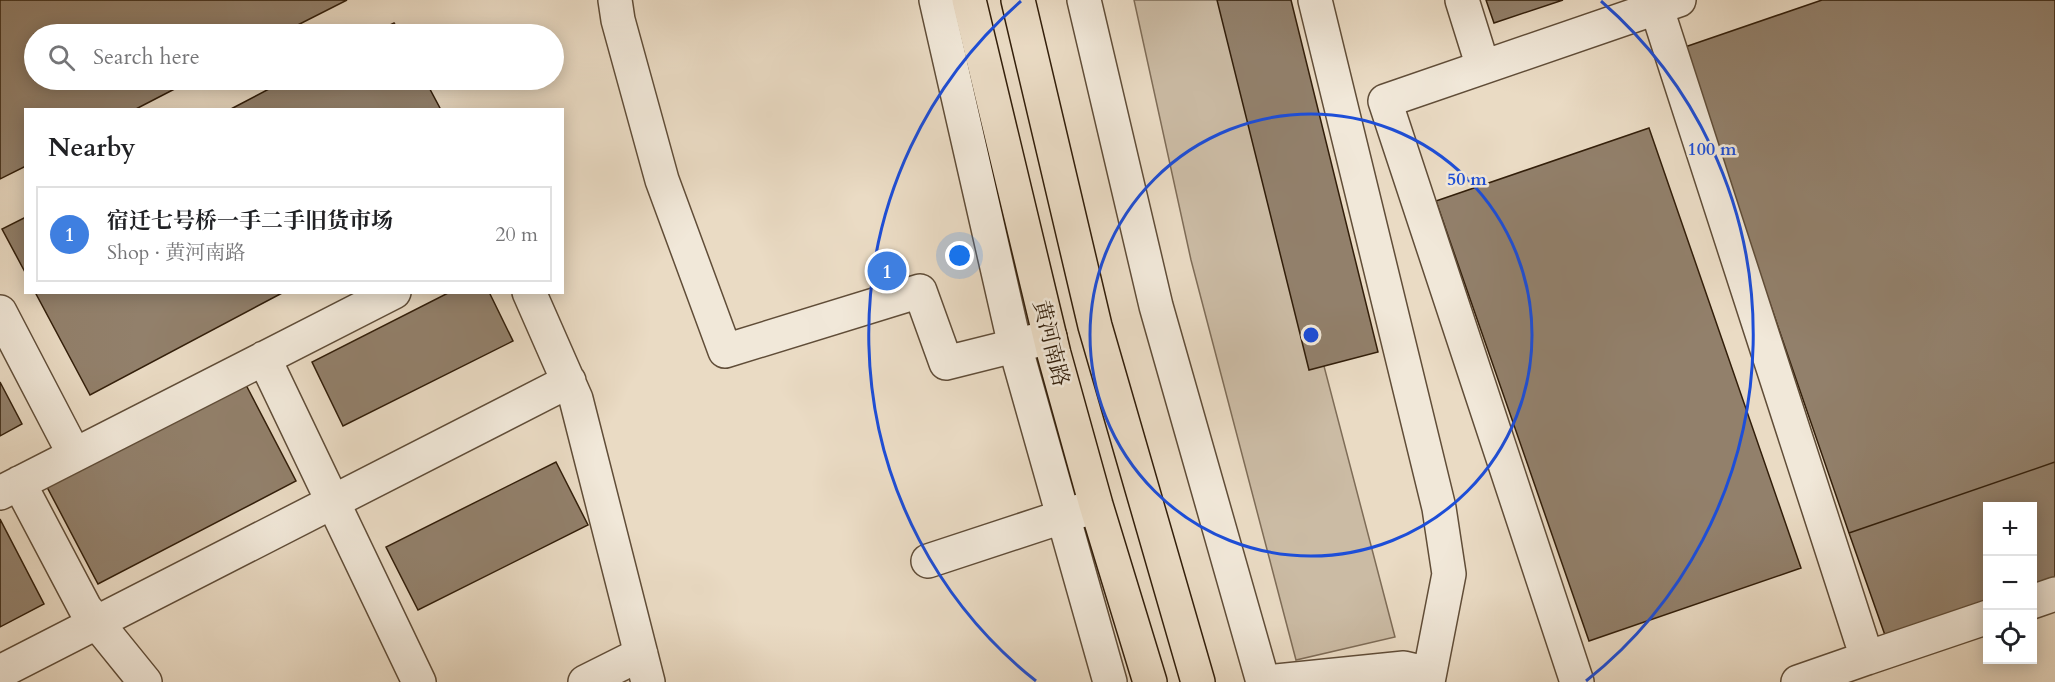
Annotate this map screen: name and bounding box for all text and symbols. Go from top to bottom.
search box [24,24,564,90]
icon: search [45,41,78,74]
text: Search here [93,42,200,72]
text: Nearby [48,130,136,165]
text: 100 m [1687,137,1737,162]
text: 50 m [1447,167,1487,192]
text: 宿迁七号桥一手二手旧货市场 [107,206,393,236]
text: 1 [64,221,75,248]
text: 20 m [495,221,538,248]
text: Shop · 黄河南路 [107,239,245,266]
your location [945,241,974,270]
pin: 1 [868,248,906,294]
street label: 黄河南路 [1026,297,1076,390]
centre of rings [1301,325,1321,345]
map controls [1983,502,2037,664]
button: + [1983,502,2037,556]
button: − [1983,556,2037,610]
button: locate [1983,610,2037,664]

